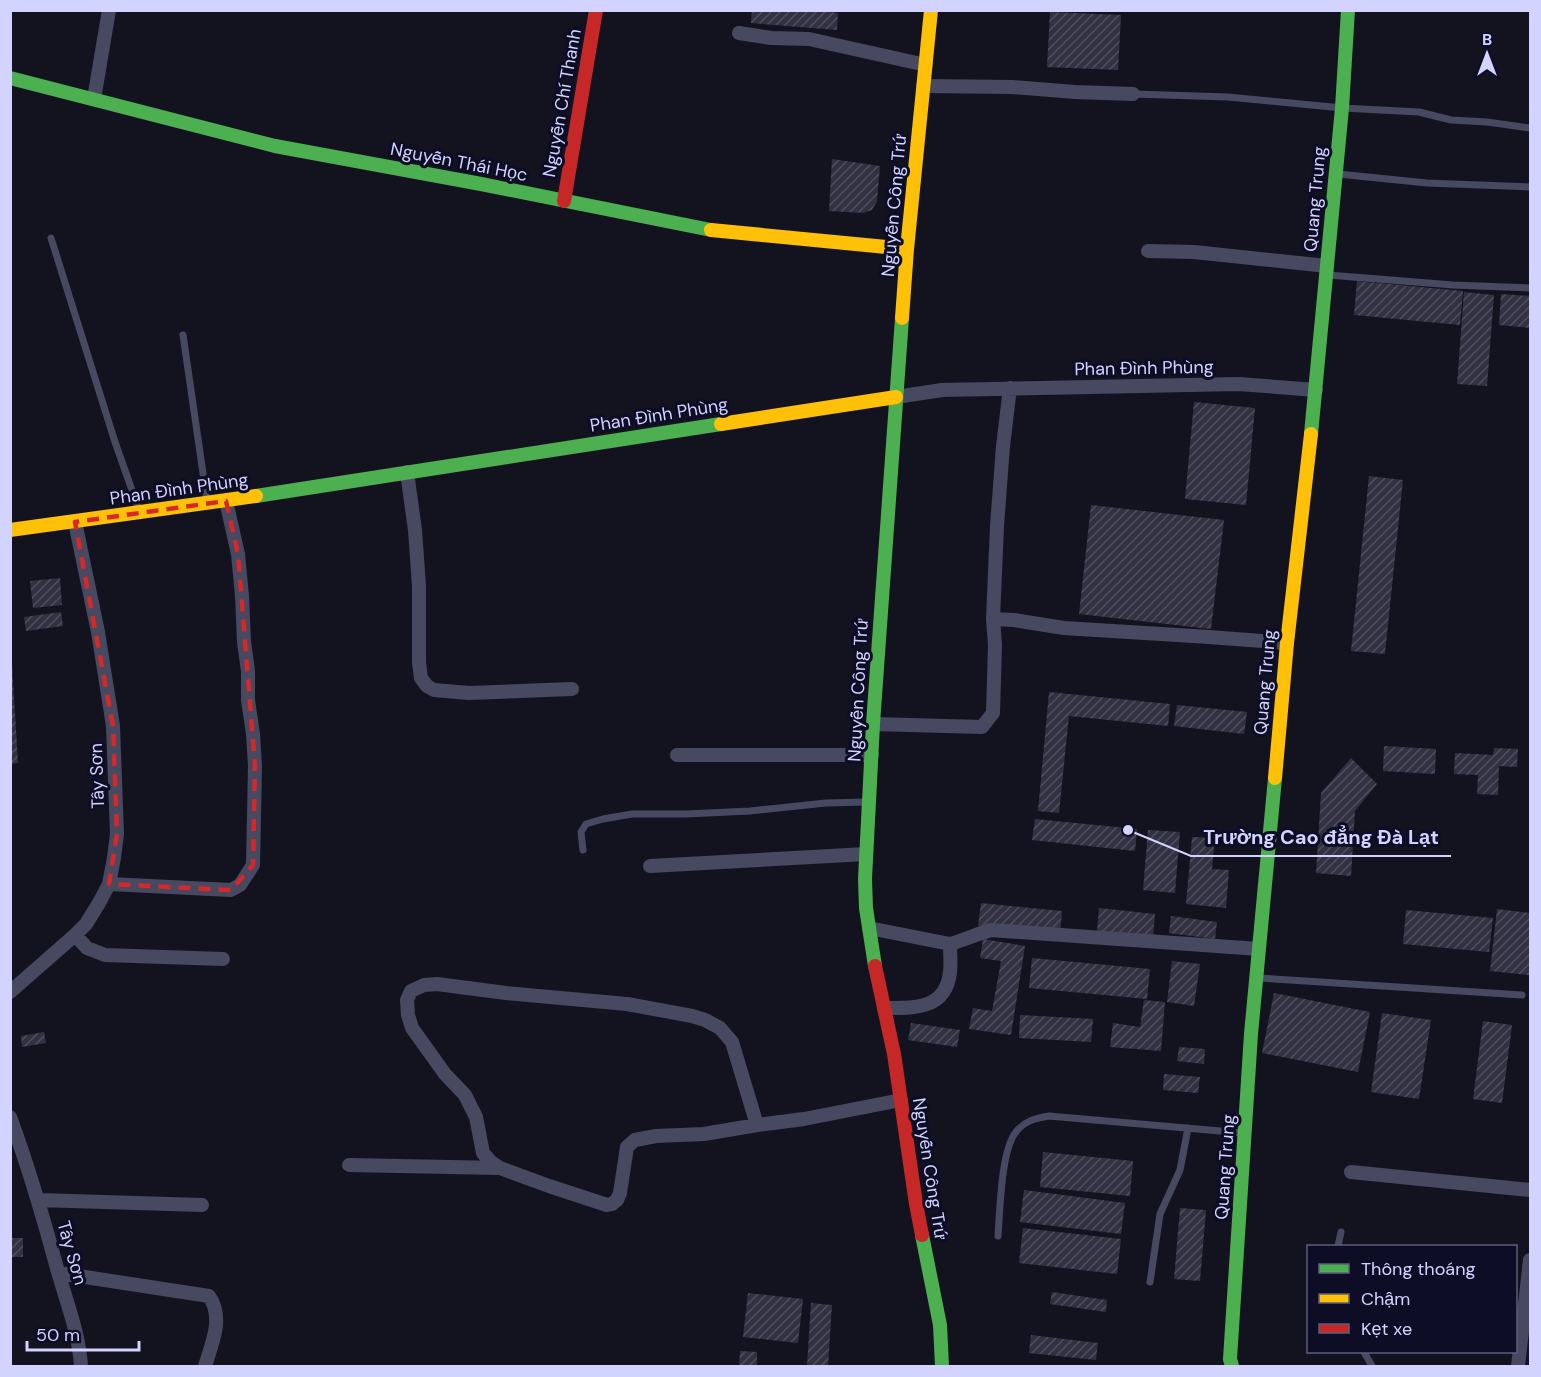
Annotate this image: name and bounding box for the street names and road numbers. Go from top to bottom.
street label: Nguyễn Chí Thanh [537,27,587,179]
street label: Nguyễn Công Trứ [876,132,912,278]
street label: Nguyễn Thái Học [388,137,530,187]
street label: Quang Trung [1298,145,1332,253]
street label: Phan Đình Phùng [1074,355,1214,381]
street label: Phan Đình Phùng [588,392,730,438]
street label: Phan Đình Phùng [108,467,250,511]
street label: Nguyễn Công Trứ [842,618,874,762]
street label: Quang Trung [1248,628,1282,736]
street label: Tây Sơn [84,743,110,809]
street label: Nguyễn Công Trứ [907,1096,953,1242]
street label: Quang Trung [1209,1113,1241,1221]
street label: Tây Sơn [51,1218,93,1288]

